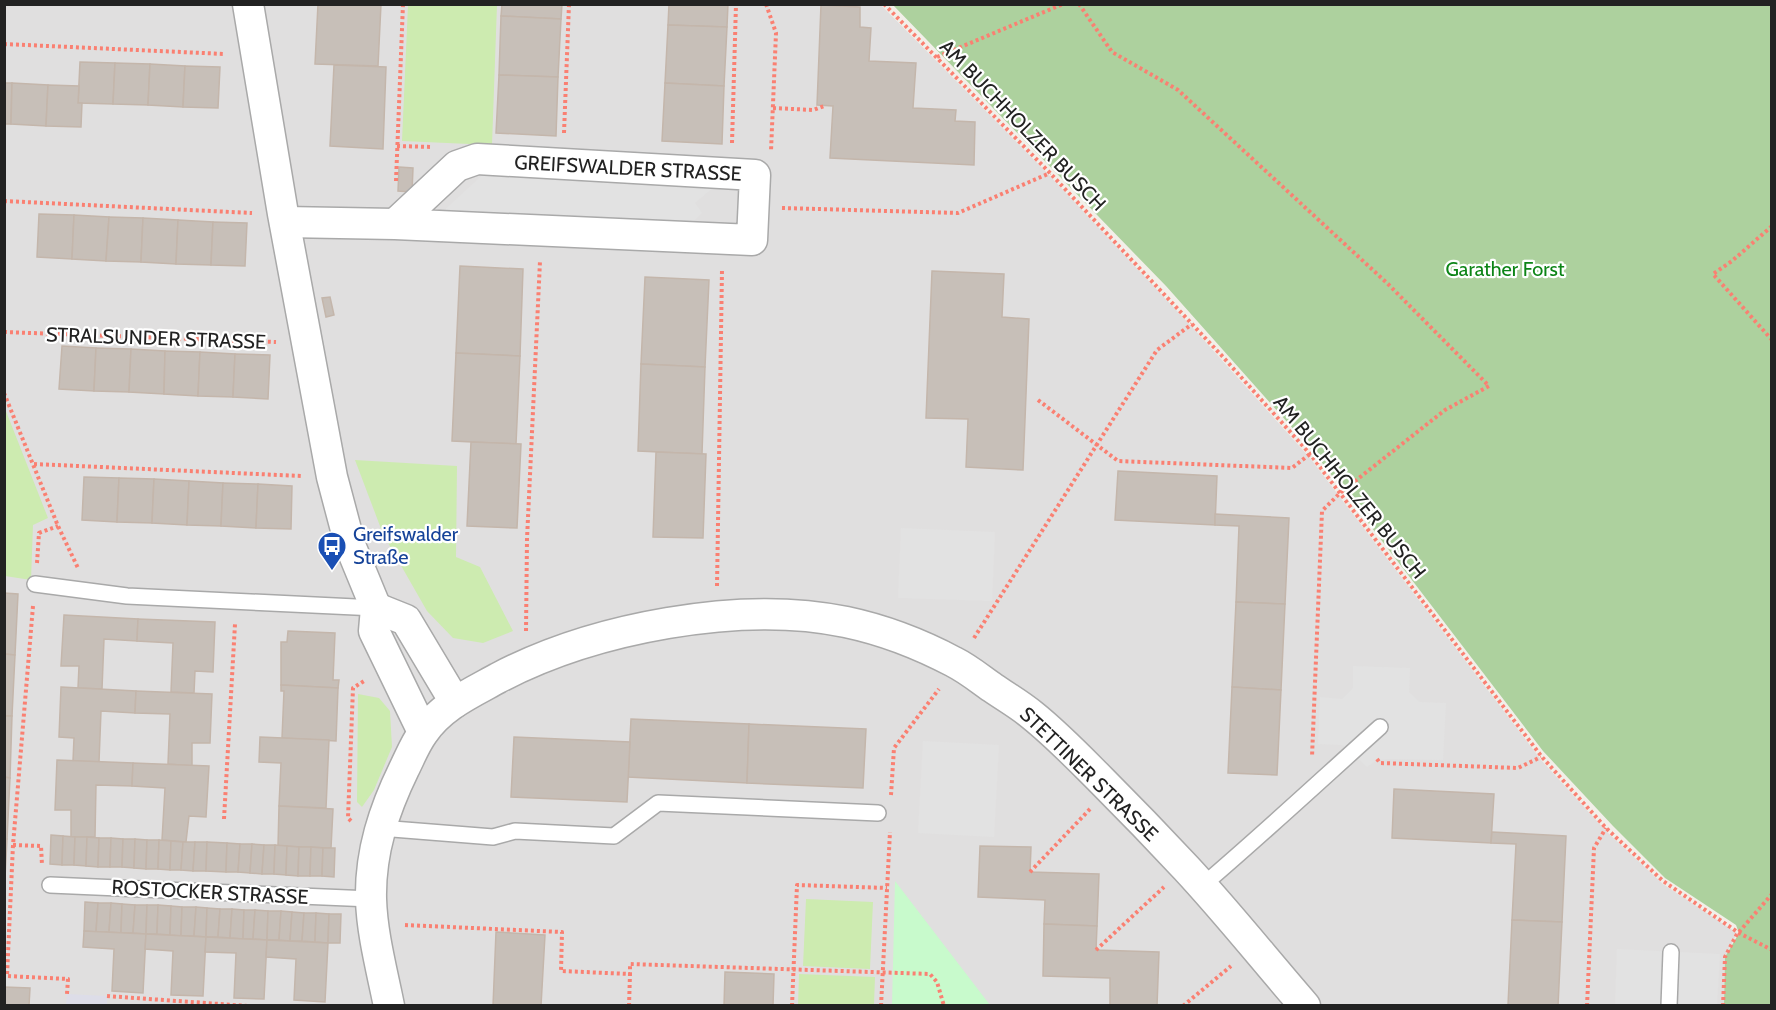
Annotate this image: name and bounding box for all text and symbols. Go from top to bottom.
street label: AM BUCHHOLZER BUSCH [935,34,1111,216]
street label: GREIFSWALDER STRASSE [514,150,742,186]
park label: Garather Forst [1445,257,1565,281]
street label: STRALSUNDER STRASSE [45,322,267,354]
street label: AM BUCHHOLZER BUSCH [1269,391,1431,583]
place label: Greifswalder Straße [353,522,459,569]
bus stop icon: Greifswalder Straße [316,530,348,572]
street label: STETTINER STRASSE [1015,702,1163,846]
street label: ROSTOCKER STRASSE [111,875,309,909]

